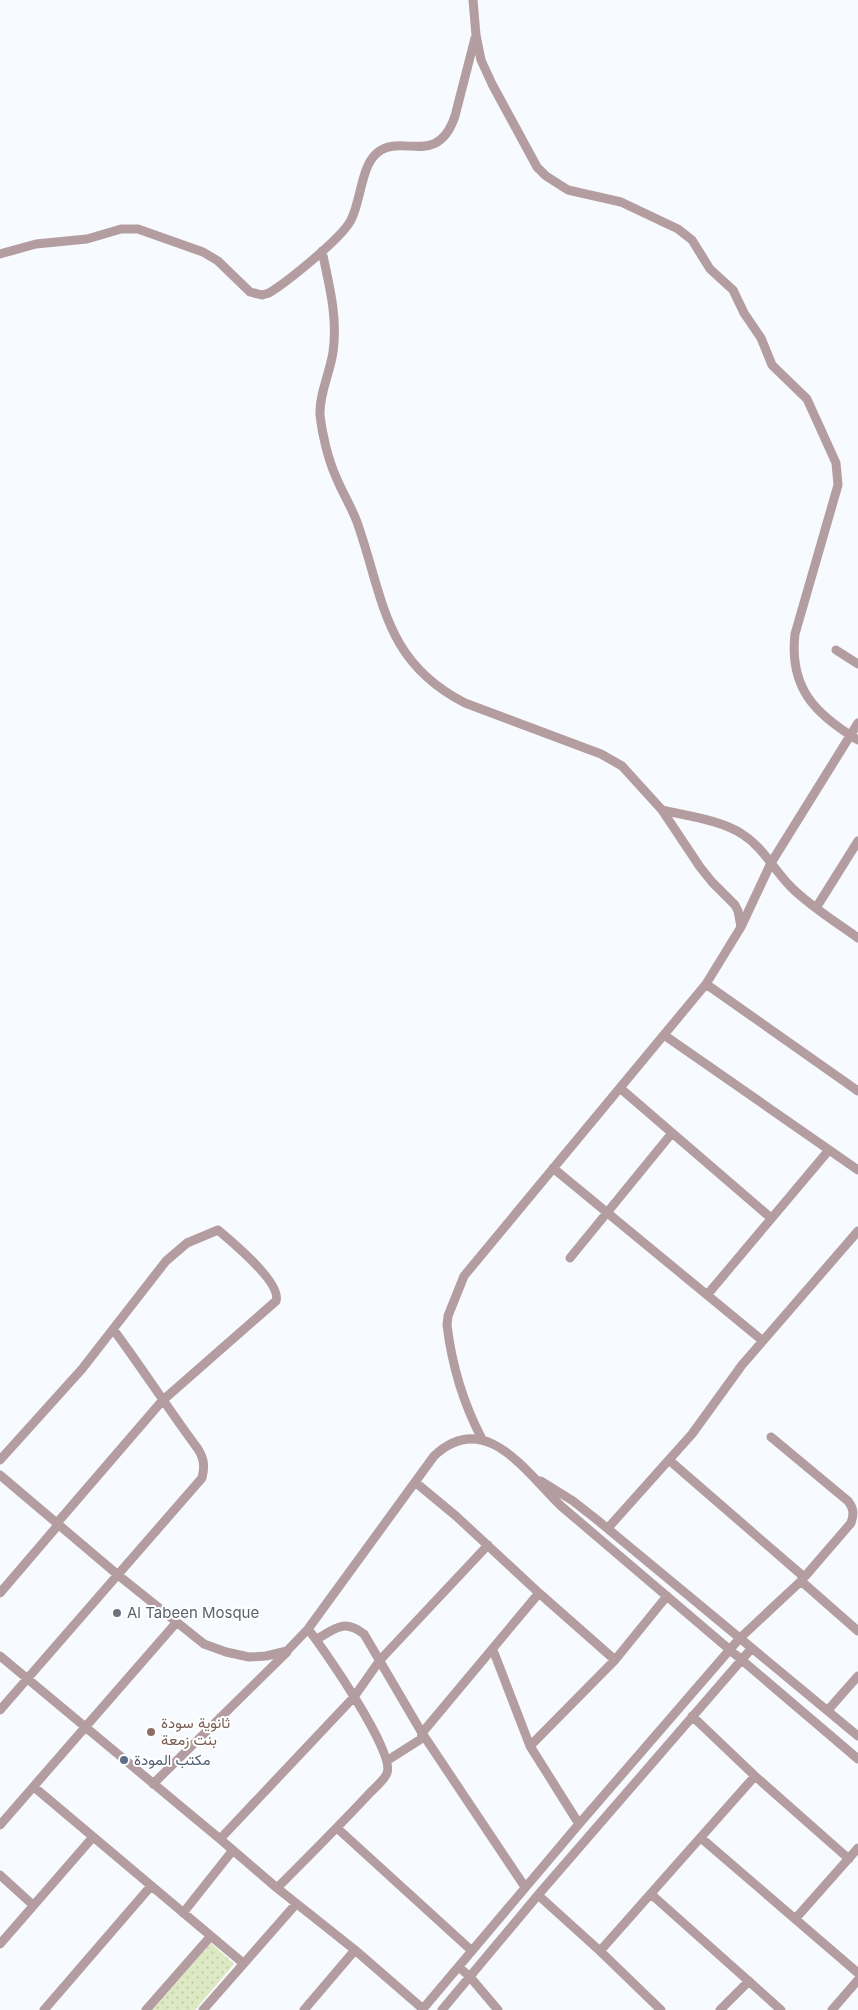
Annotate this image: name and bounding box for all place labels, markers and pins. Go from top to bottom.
place label: Al Tabeen Mosque [127,1603,259,1622]
marker: Al Tabeen Mosque [111,1607,123,1619]
place label: ثانوية سودة بنت زمعة [161,1713,230,1749]
marker: ثانوية سودة بنت زمعة [145,1726,157,1738]
place label: مكتب المودة [134,1750,210,1769]
marker: مكتب المودة [118,1754,130,1766]

